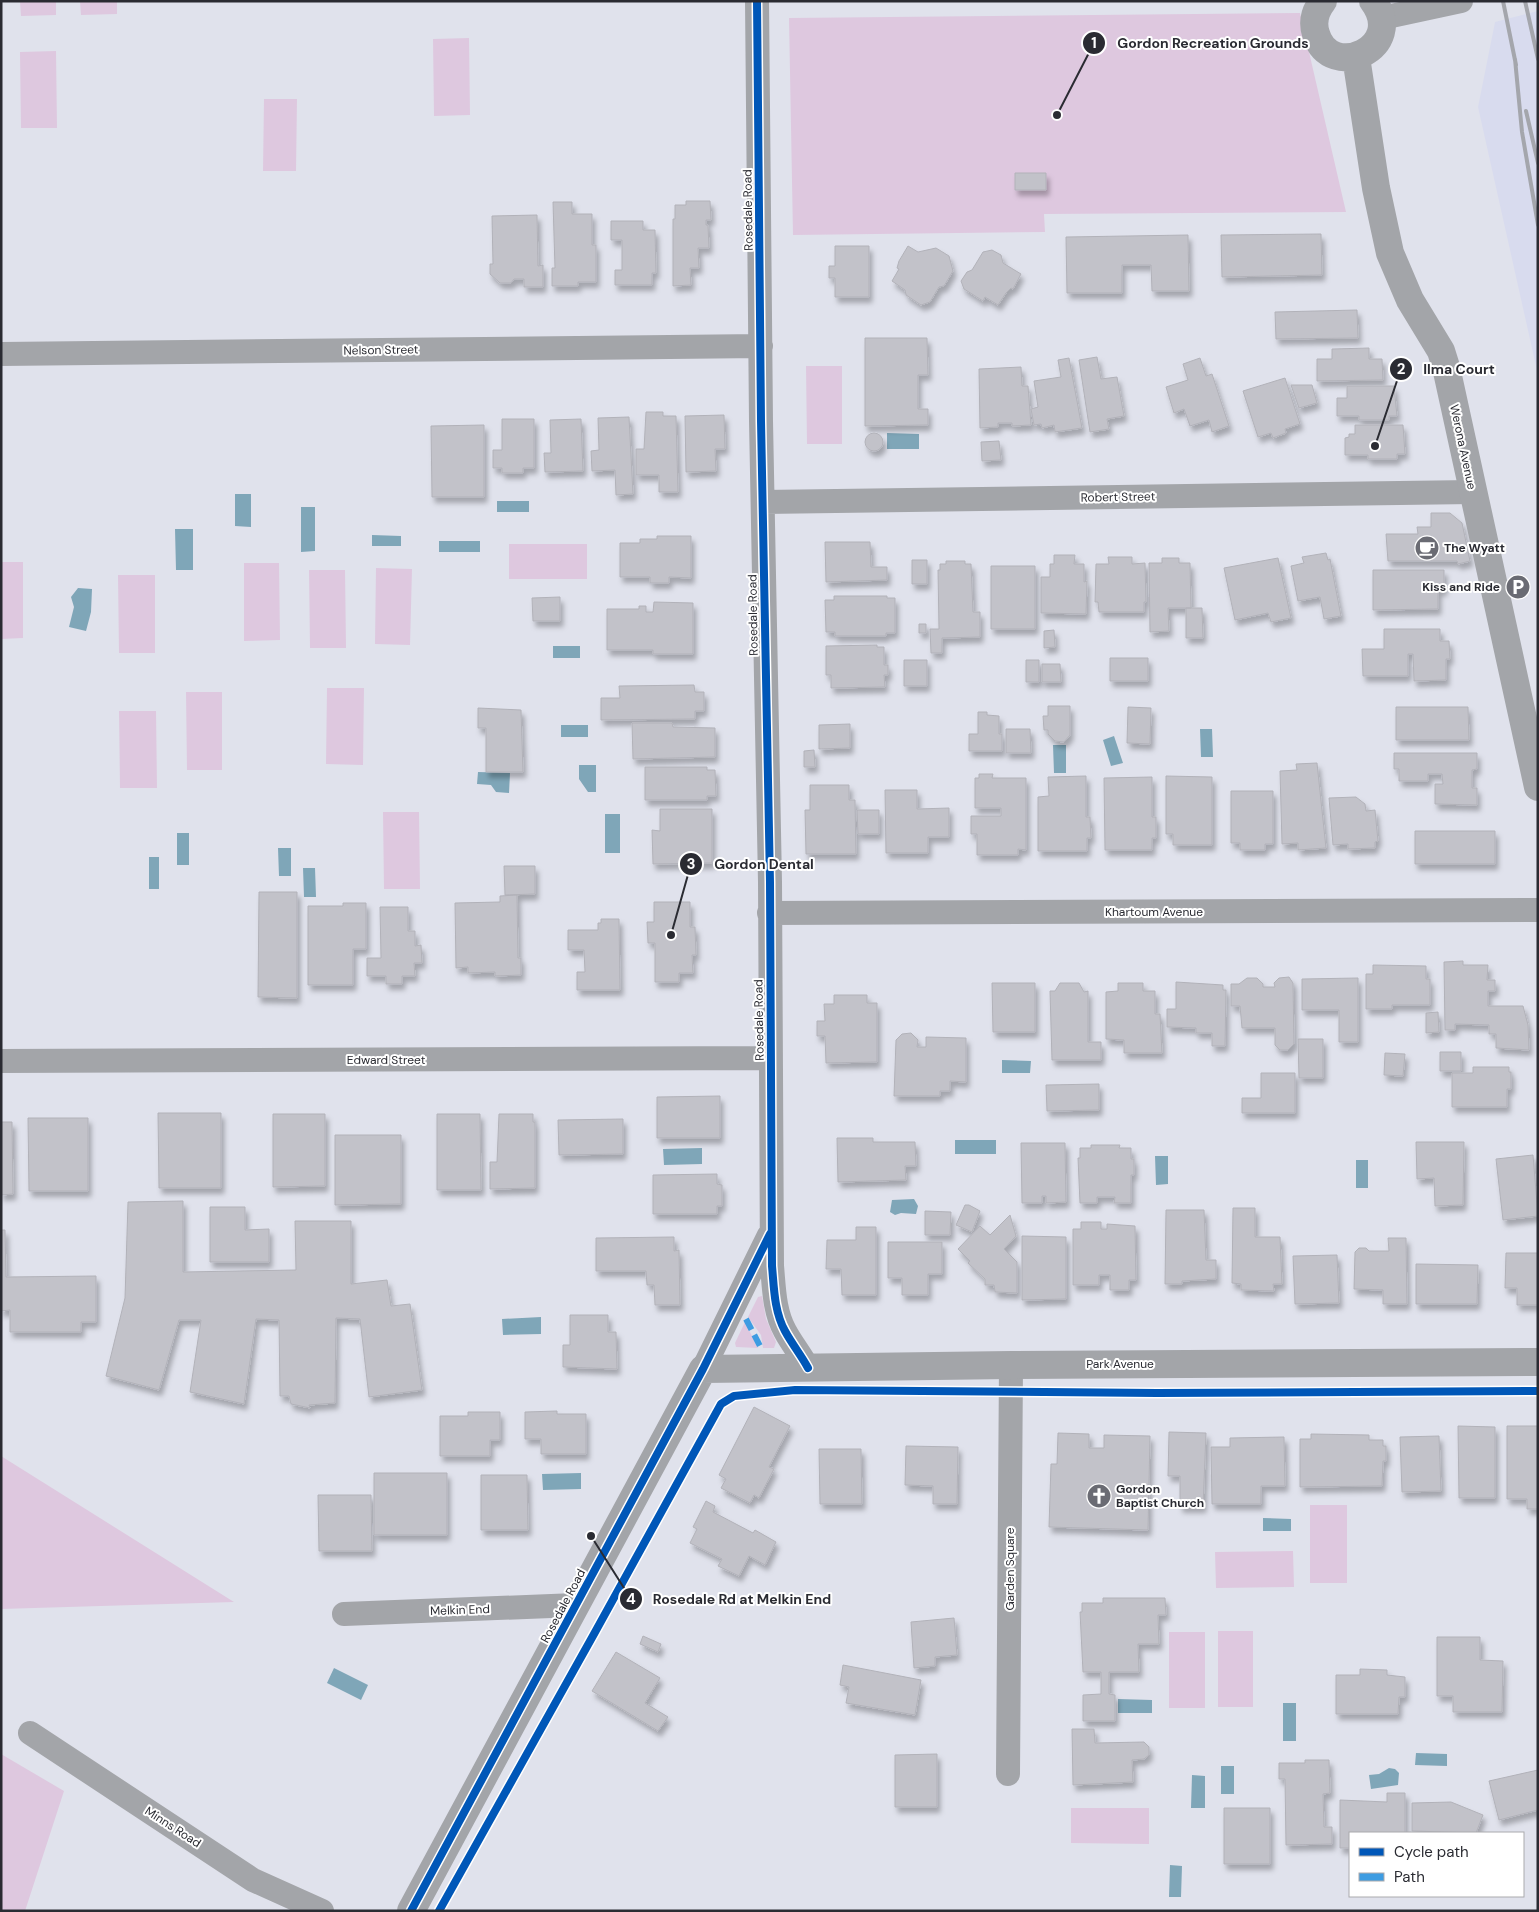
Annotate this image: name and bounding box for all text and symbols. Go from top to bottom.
callout: Gordon Recreation Grounds [1082,28,1318,57]
text: 1 [1091,33,1097,53]
text: Gordon Recreation Grounds [1117,34,1309,52]
street label: Rosedale Road [739,169,757,251]
street label: Nelson Street [343,341,419,359]
callout: Ilma Court [1389,354,1505,383]
text: 2 [1397,359,1406,379]
text: Ilma Court [1423,360,1495,378]
street label: Werona Avenue [1446,403,1480,491]
street label: Robert Street [1081,488,1156,506]
cafe icon: The Wyatt [1414,535,1440,561]
place label: The Wyatt [1444,540,1505,556]
street label: Rosedale Road [744,574,762,656]
parking icon: Kiss and Ride [1505,574,1531,600]
place label: Kiss and Ride [1422,579,1500,595]
callout: Gordon Dental [679,849,824,878]
text: 3 [686,854,696,874]
text: Gordon Dental [714,855,814,873]
street label: Khartoum Avenue [1105,904,1203,920]
street label: Rosedale Road [750,979,768,1061]
street label: Edward Street [347,1052,426,1068]
street label: Park Avenue [1086,1356,1154,1372]
place label: Gordon Baptist Church [1116,1481,1204,1511]
church icon: Gordon Baptist Church [1086,1483,1112,1509]
street label: Garden Square [1002,1527,1018,1611]
street label: Rosedale Road [537,1566,589,1646]
callout: Rosedale Rd at Melkin End [618,1584,842,1613]
text: 4 [626,1589,636,1609]
text: Rosedale Rd at Melkin End [653,1590,831,1608]
street label: Melkin End [430,1601,490,1619]
street label: Minns Road [142,1803,204,1851]
legend [1349,1832,1524,1897]
text: Cycle path [1394,1842,1469,1862]
text: Path [1394,1867,1425,1887]

